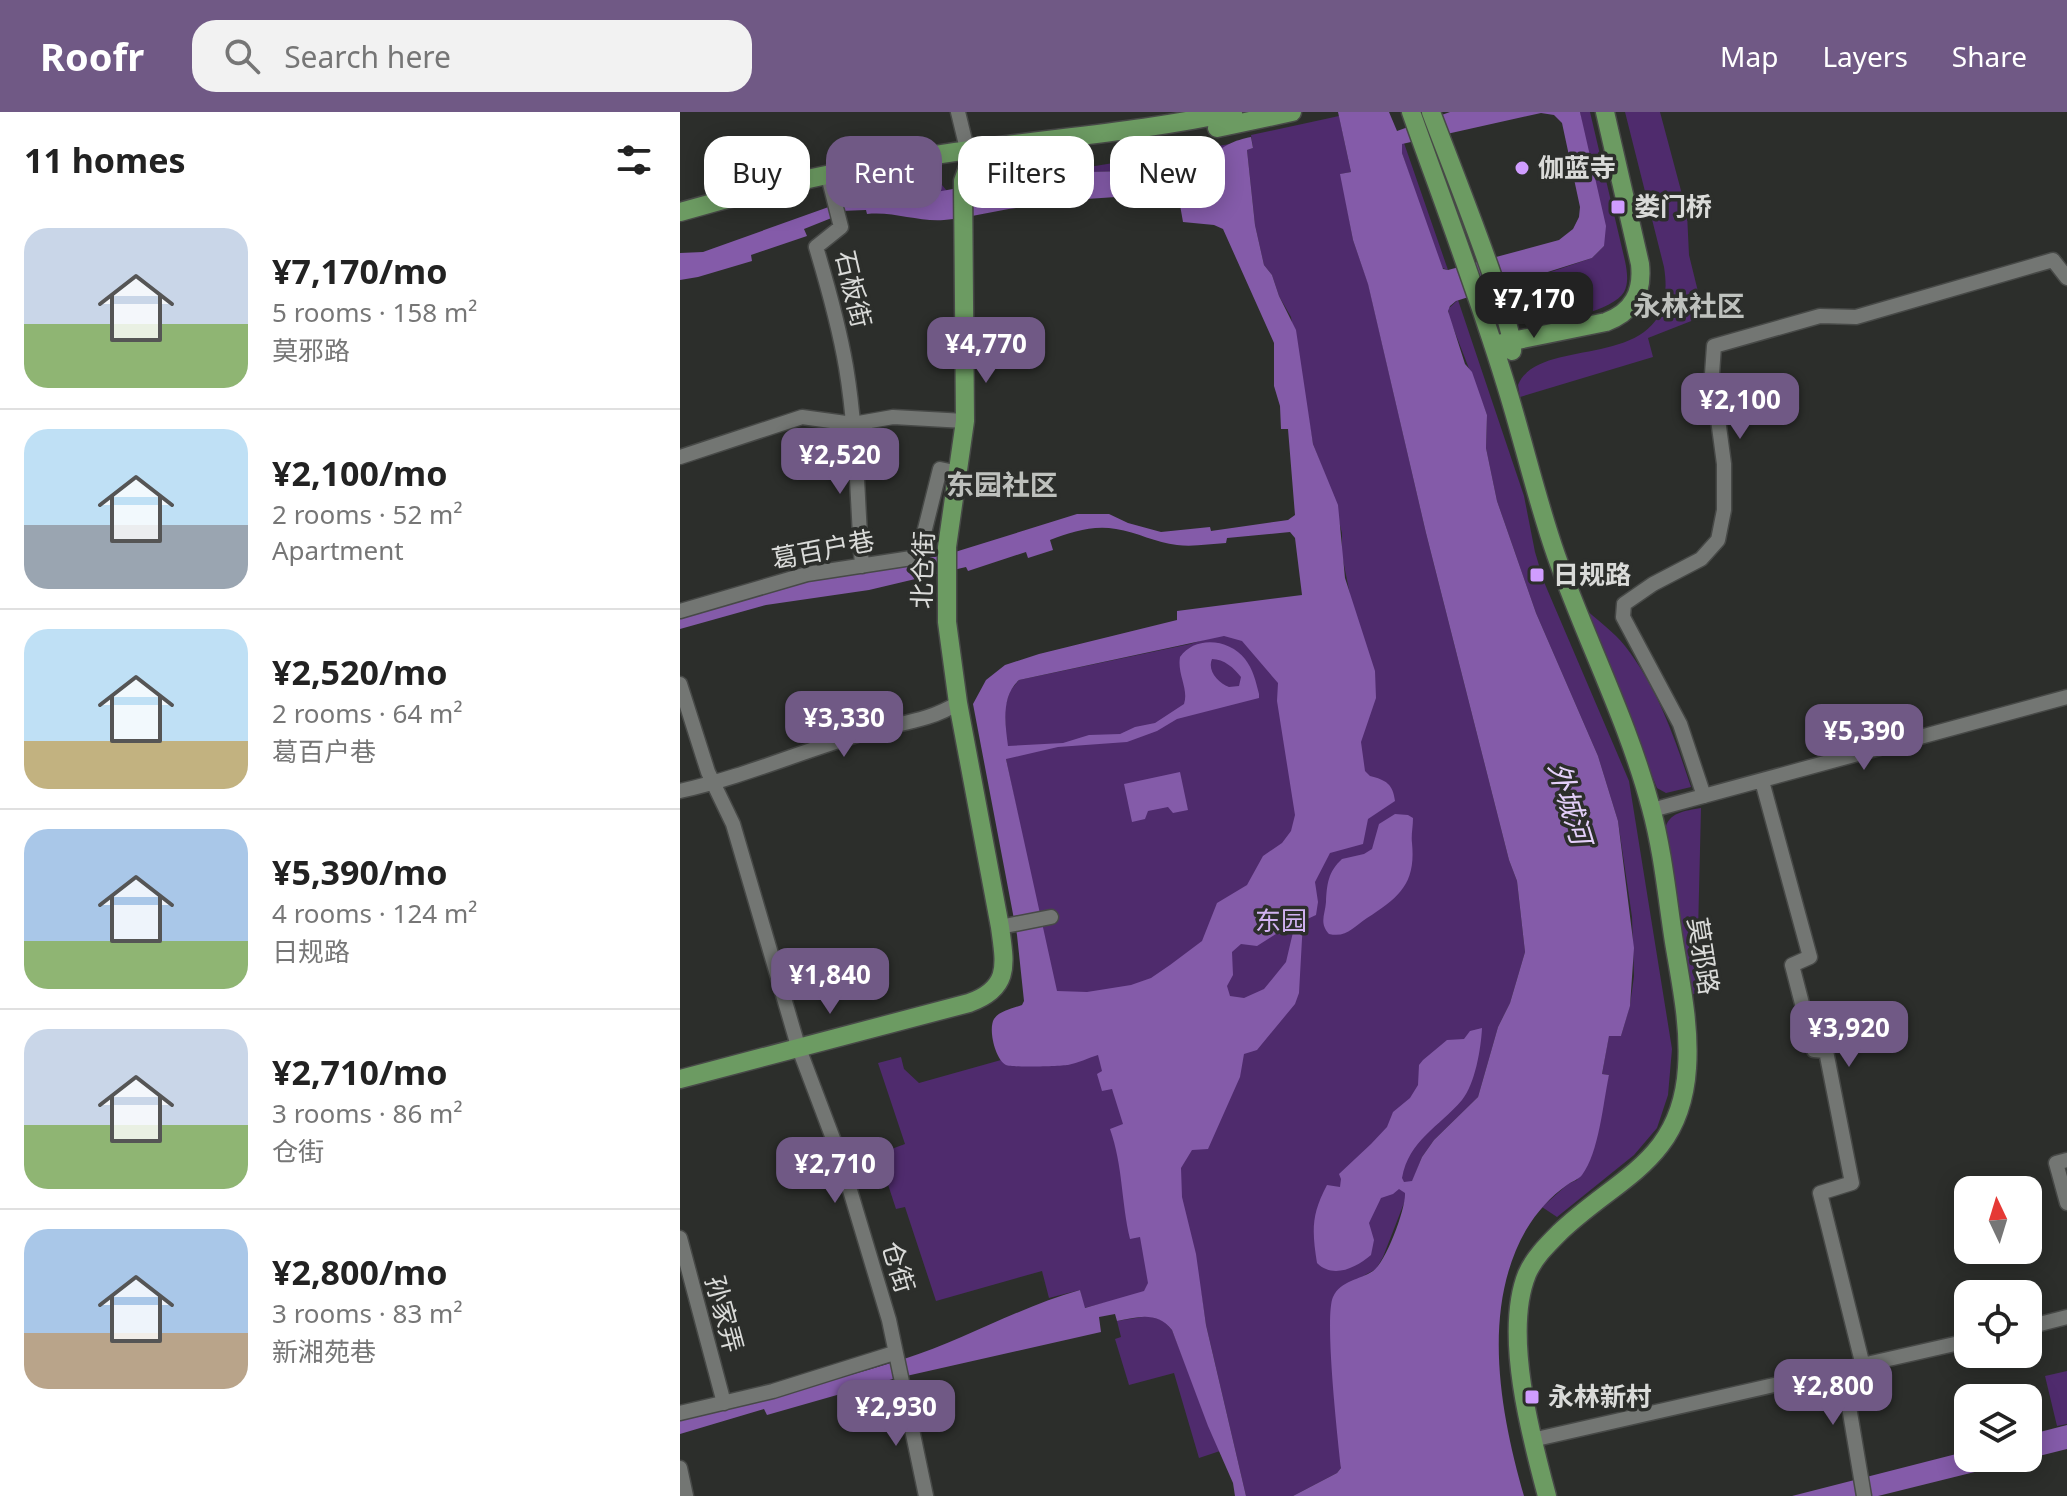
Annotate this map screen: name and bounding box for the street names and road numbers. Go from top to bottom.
street label: 石板街 [828,247,880,331]
street label: 葛百户巷 [768,521,877,577]
street label: 北仓街 [903,530,941,610]
street label: 莫邪路 [1680,915,1728,997]
street label: 仓街 [874,1237,924,1297]
street label: 孙家弄 [697,1271,752,1356]

